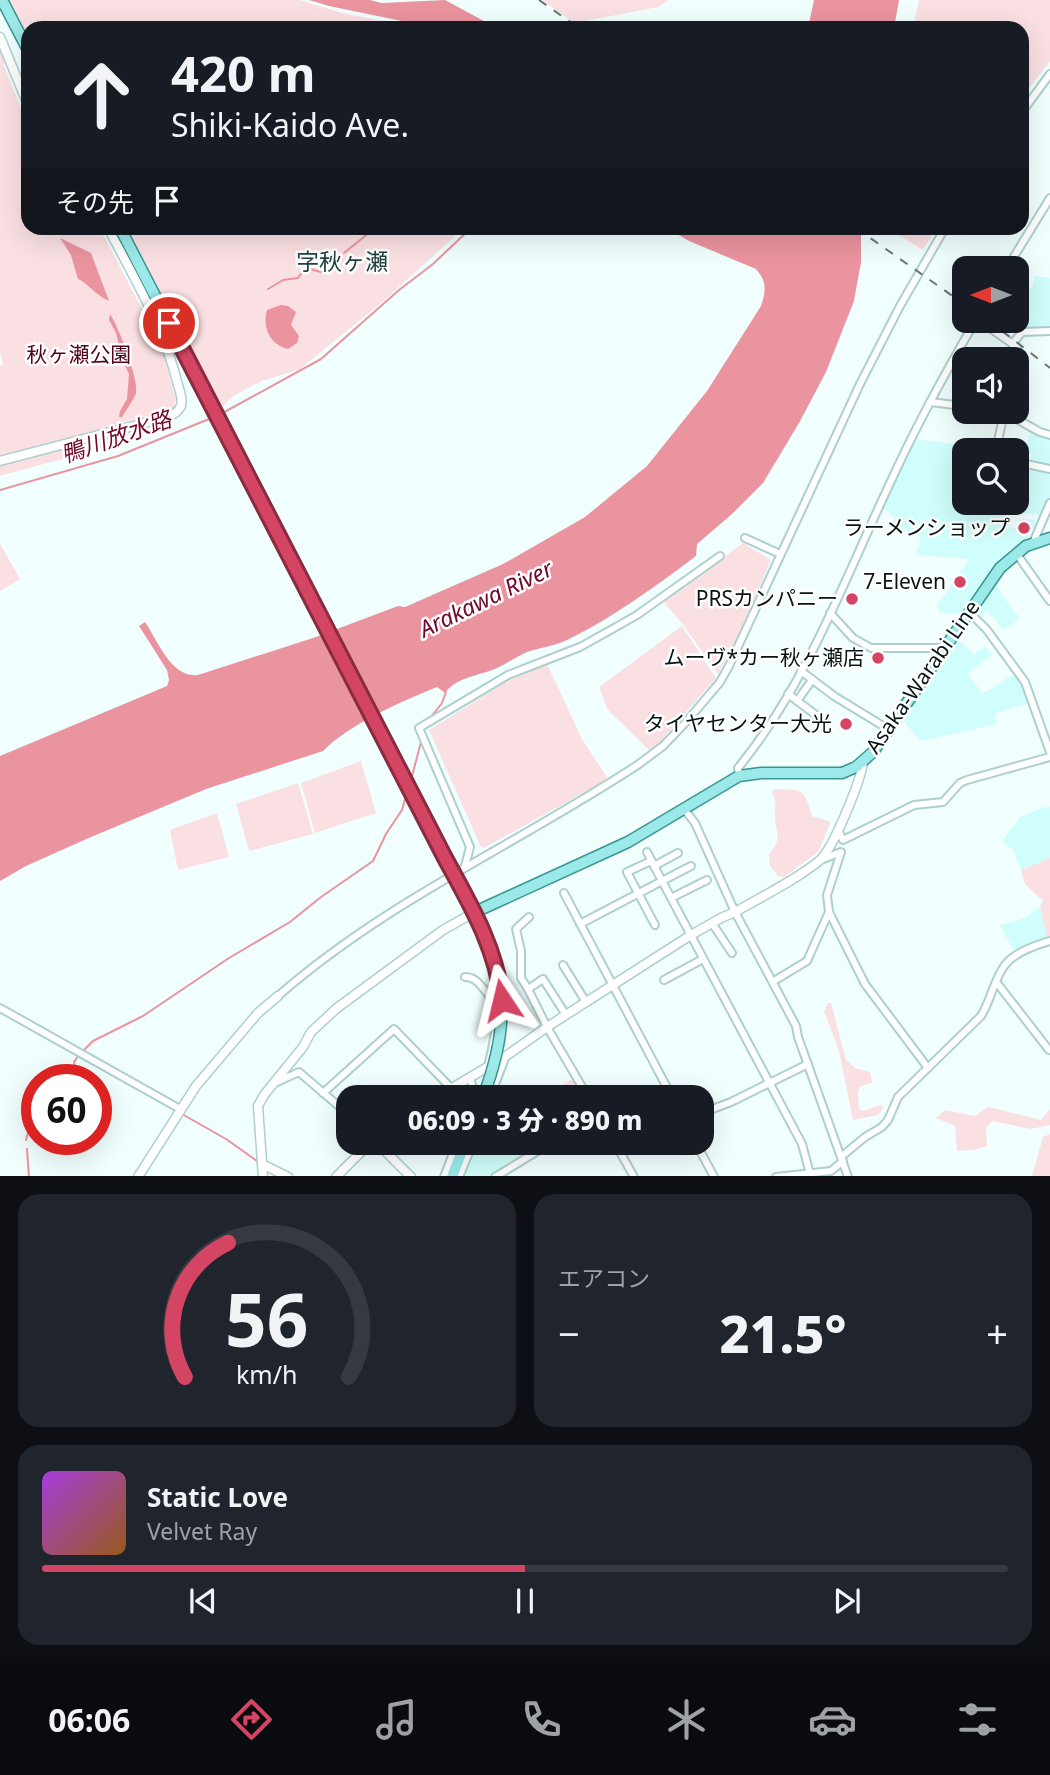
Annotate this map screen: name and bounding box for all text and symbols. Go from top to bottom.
text: 420 m [171,40,316,106]
icon: ahead [56,49,147,140]
text: Shiki-Kaido Ave. [171,103,409,146]
icon: arrive [148,182,186,220]
text: その先 [56,184,134,220]
district label: 字秋ヶ瀬 [296,245,388,277]
north arrow [952,256,1029,332]
map controls [952,256,1029,515]
pin [139,293,199,353]
icon: arrive [150,304,188,342]
park label: 秋ヶ瀬公園 [27,340,132,368]
button: sound [952,347,1029,424]
water label: 鴨川放水路 [56,402,177,470]
button: search [952,438,1029,515]
place label: ラーメンショップ [843,513,1010,541]
marker: ラーメンショップ [1016,520,1032,536]
water label: Arakawa River [411,552,559,645]
place label: 7-Eleven [863,567,946,595]
marker: 7-Eleven [952,574,968,590]
place label: PRSカンパニー [696,584,838,612]
marker: PRSカンパニー [844,591,860,607]
street label: Asaka-Warabi Line [859,594,986,759]
place label: ムーヴ*カー秋ヶ瀬店 [663,643,864,671]
marker: ムーヴ*カー秋ヶ瀬店 [870,650,886,666]
place label: タイヤセンター大光 [644,709,832,737]
marker: タイヤセンター大光 [838,716,854,732]
position arrow [465,963,539,1037]
speed limit sign: 60 [21,1064,112,1155]
text: 06:09 · 3 分 · 890 m [408,1102,642,1138]
text: エアコン [558,1262,650,1294]
text: 56 [225,1269,309,1368]
text: 21.5° [720,1297,846,1368]
text: − [558,1307,580,1359]
text: + [986,1307,1008,1359]
text: km/h [236,1356,298,1390]
text: Static Love [147,1479,288,1515]
text: Velvet Ray [147,1515,257,1547]
icon: previous [184,1582,222,1620]
icon: pause [506,1582,544,1620]
icon: next [828,1582,866,1620]
icon: directions [227,1695,276,1744]
icon: music [372,1695,421,1744]
icon: phone [517,1695,566,1744]
icon: climate [662,1695,711,1744]
icon: car [808,1695,857,1744]
icon: filters [953,1695,1002,1744]
text: 06:06 [48,1698,130,1741]

